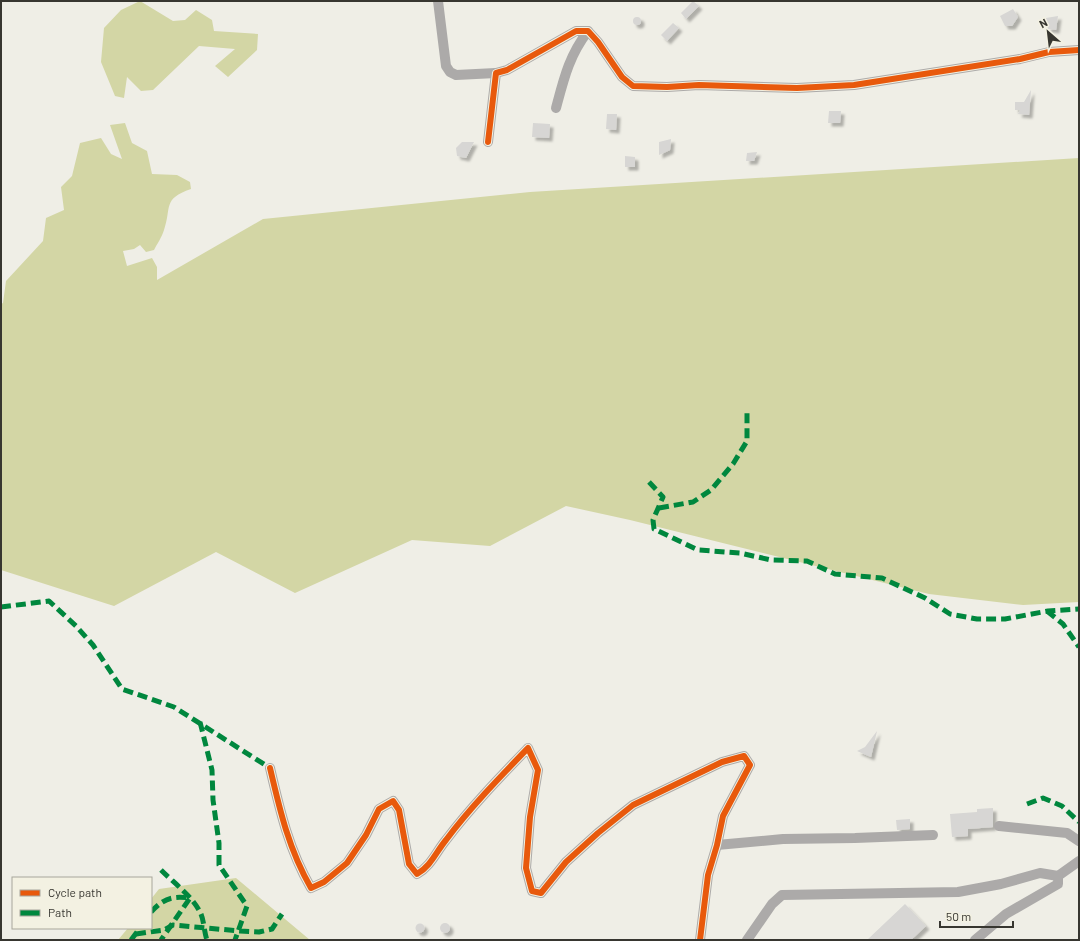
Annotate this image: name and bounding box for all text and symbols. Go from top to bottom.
north arrow [1028,12,1068,52]
text: N [1037,15,1049,30]
legend [12,877,152,929]
text: Cycle path [48,885,102,899]
scale bar [940,903,1013,929]
text: Path [48,905,72,919]
text: 50 m [946,909,971,923]

